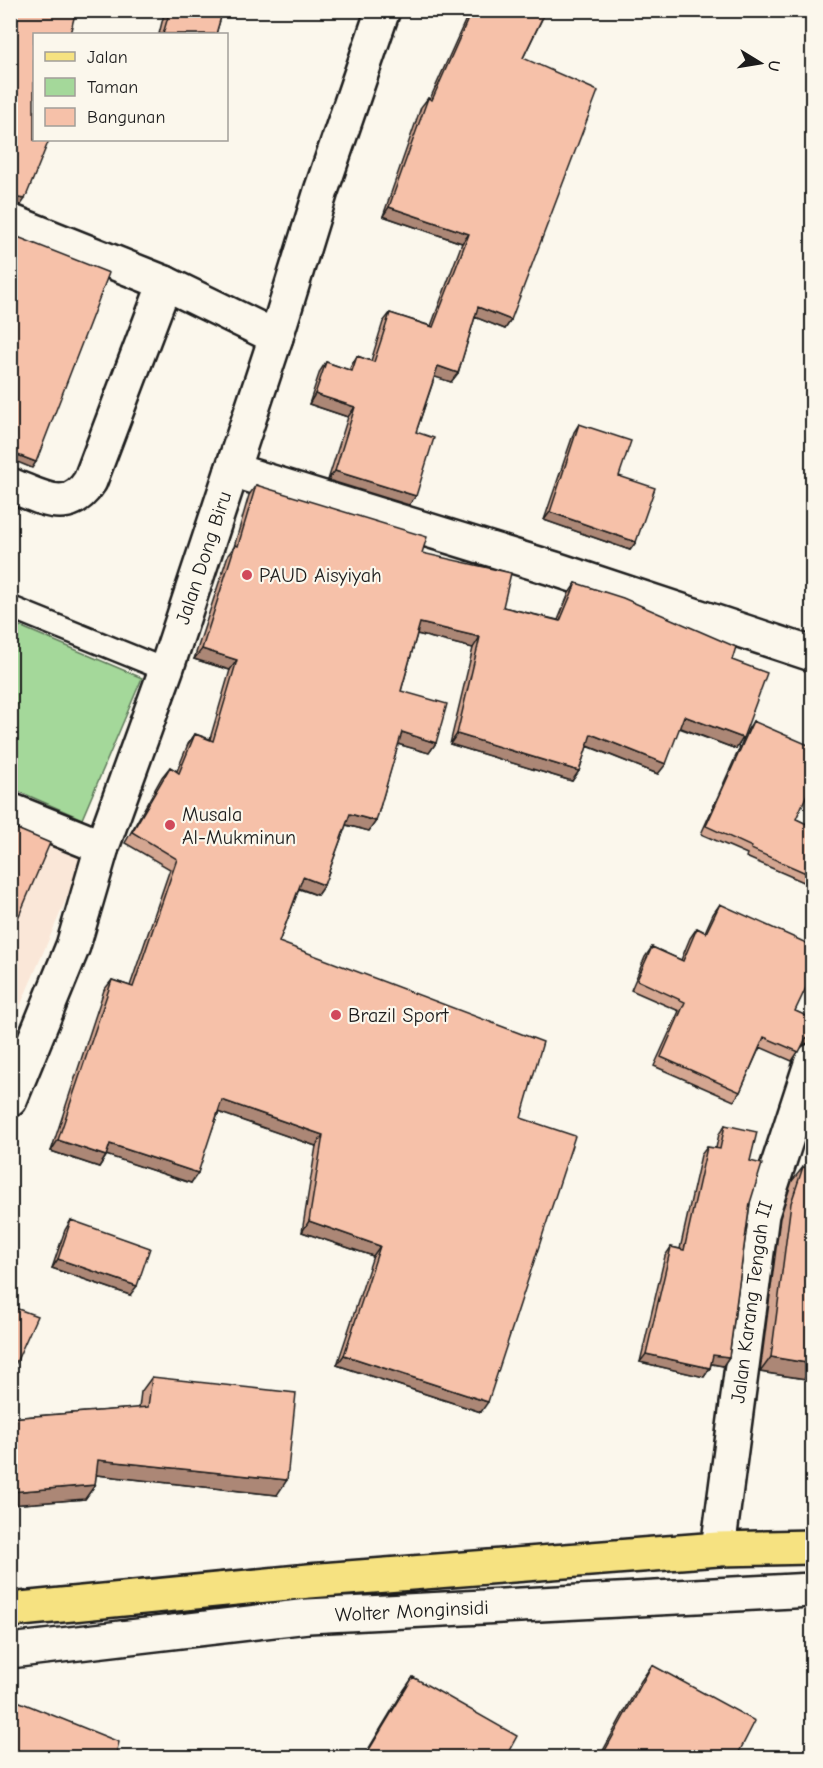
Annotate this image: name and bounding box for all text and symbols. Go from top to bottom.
legend [33,33,228,141]
north arrow [730,33,790,93]
text: Jalan [87,47,128,68]
text: U [764,59,784,73]
text: Taman [87,77,138,98]
text: Bangunan [87,107,165,128]
street label: Jalan Dong Biru [170,488,236,627]
place label: PAUD Aisyiyah [259,564,382,587]
marker: PAUD Aisyiyah [240,568,254,582]
place label: Musala Al-Mukminun [182,803,296,849]
marker: Musala Al-Mukminun [163,818,177,832]
place label: Brazil Sport [348,1004,450,1027]
marker: Brazil Sport [329,1008,343,1022]
street label: Jalan Karang Tengah II [726,1198,777,1405]
street label: Wolter Monginsidi [334,1595,489,1626]

